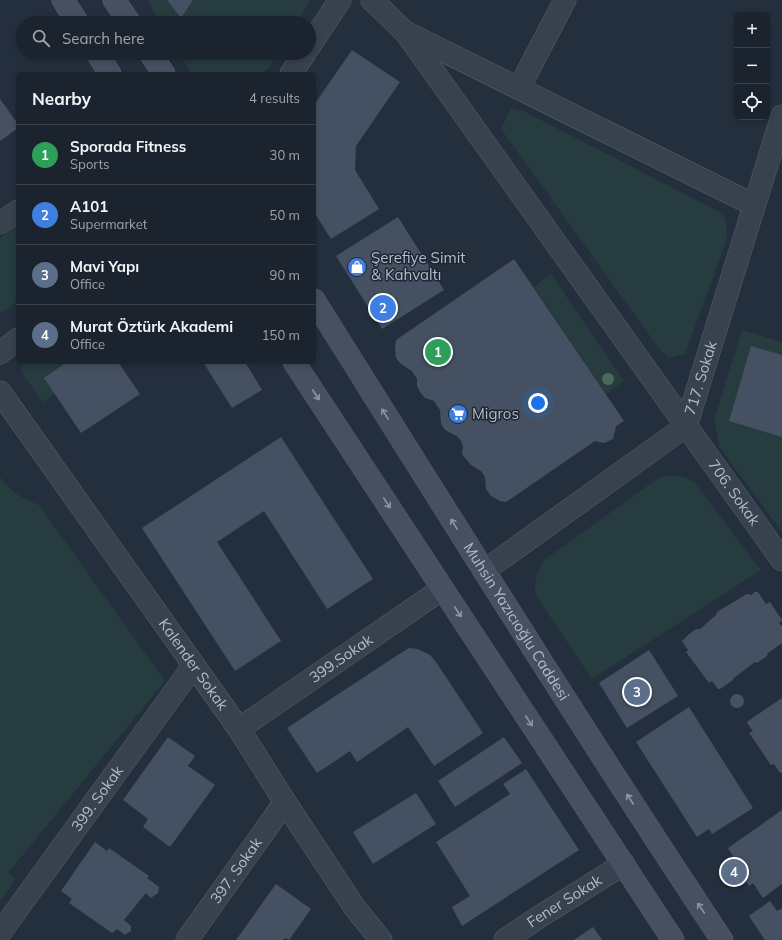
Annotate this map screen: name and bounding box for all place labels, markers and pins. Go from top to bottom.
place label: Şerefiye Simit & Kahvaltı [371,248,465,284]
shop icon: Şerefiye Simit & Kahvaltı [346,256,368,278]
pin: 2 [370,293,396,323]
pin: 1 [425,337,451,367]
supermarket icon: Migros [447,403,469,425]
place label: Migros [472,404,519,423]
pin: 3 [624,677,650,707]
pin: 4 [721,857,747,887]

